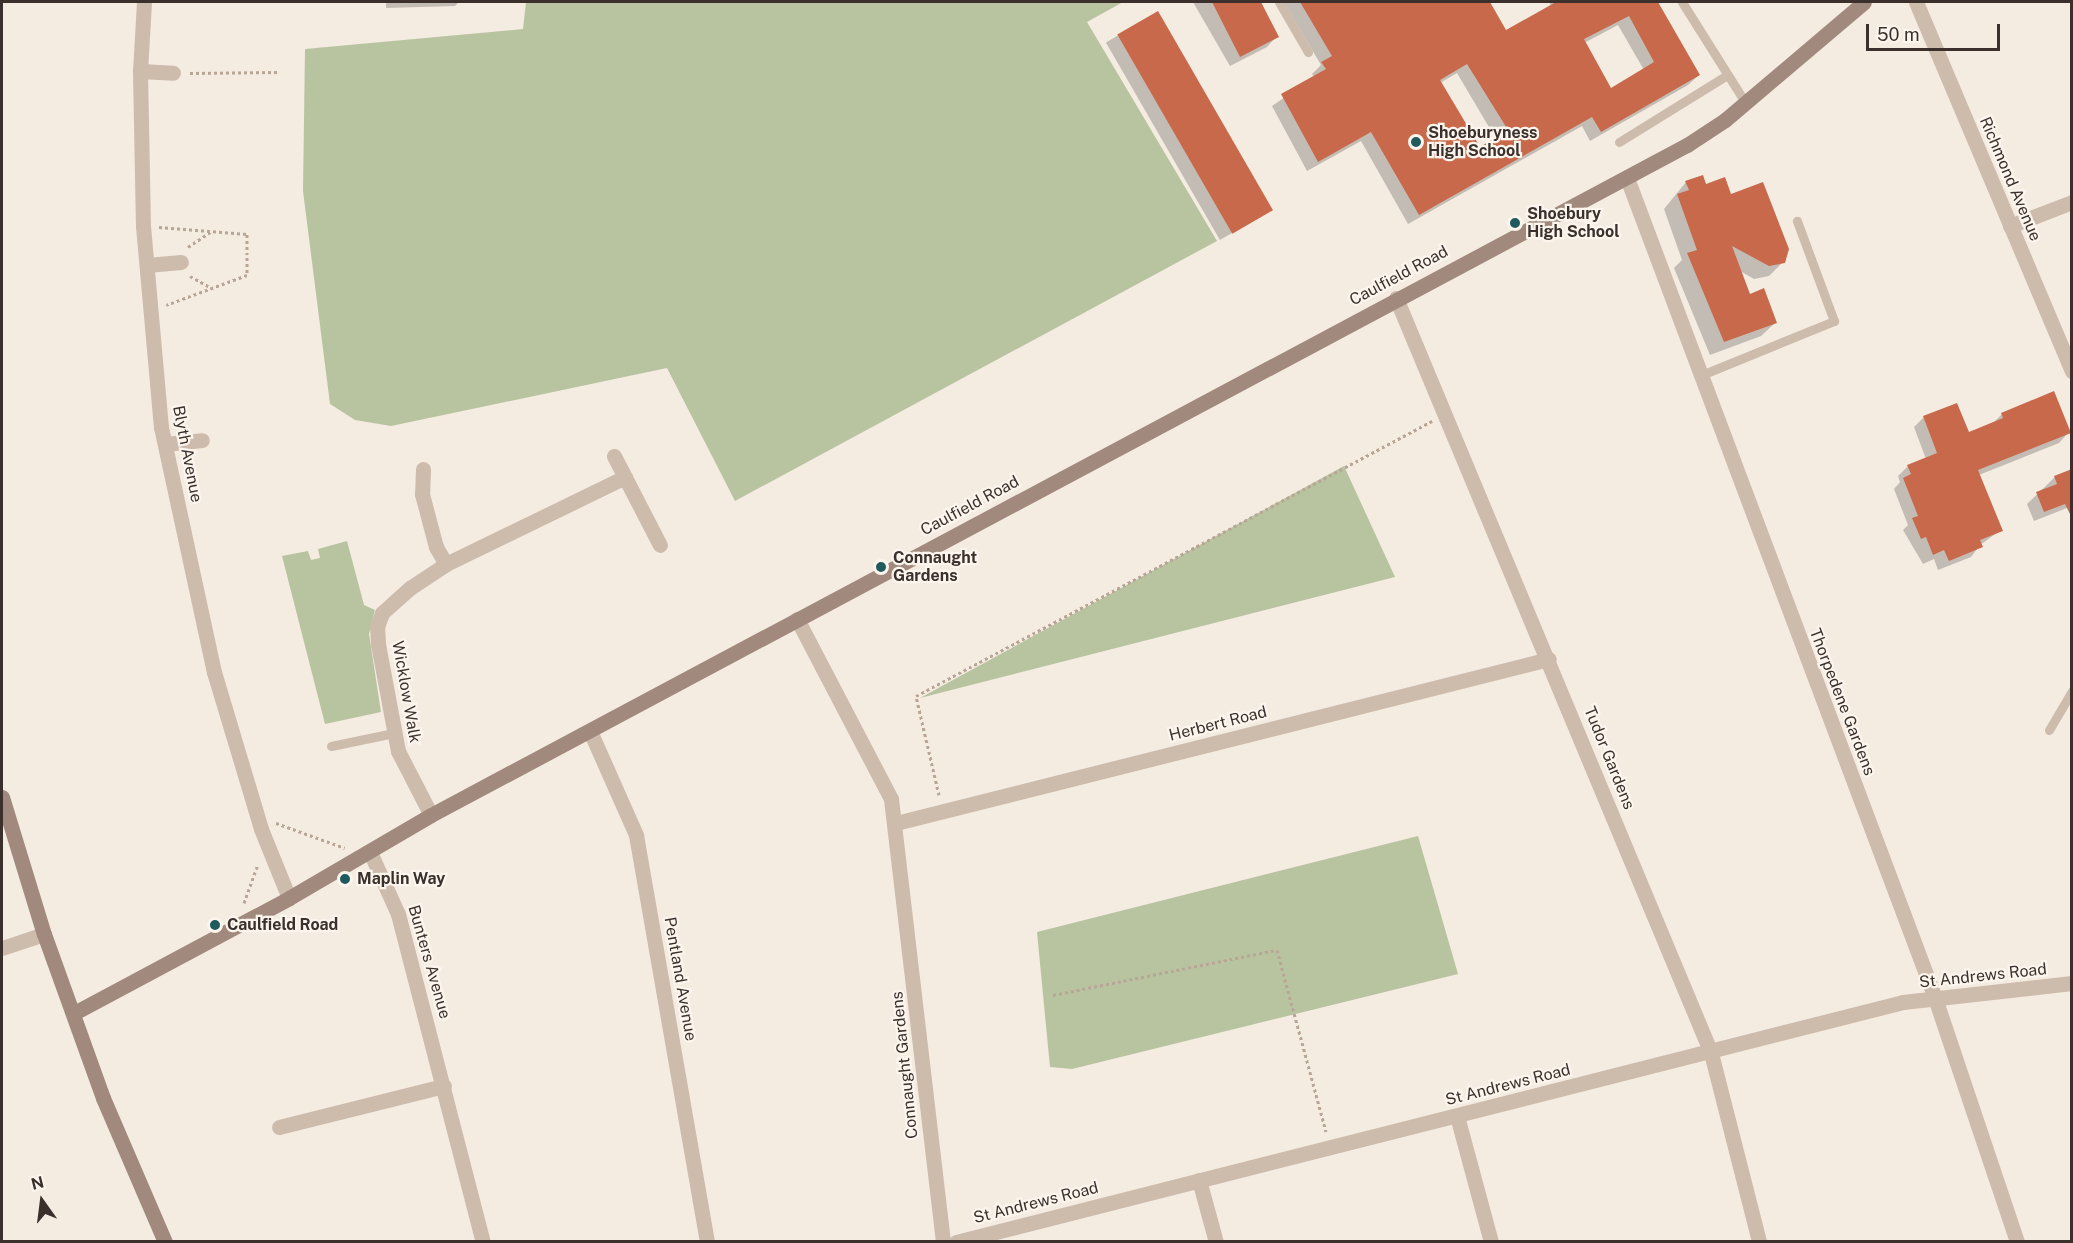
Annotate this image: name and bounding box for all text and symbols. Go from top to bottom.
scale bar [1869,12,2002,50]
text: 50 m [1877,24,1920,45]
street label: Richmond Avenue [1975,114,2045,244]
place label: Shoeburyness High School [1428,123,1538,161]
marker: Shoeburyness High School [1409,135,1423,149]
place label: Shoebury High School [1527,204,1620,242]
marker: Shoebury High School [1508,216,1522,230]
street label: Caulfield Road [1347,242,1451,310]
street label: Blyth Avenue [168,404,206,504]
street label: Caulfield Road [918,472,1022,540]
place label: Connaught Gardens [893,548,977,586]
marker: Connaught Gardens [874,560,888,574]
street label: Thorpedene Gardens [1805,626,1879,778]
street label: Wicklow Walk [388,639,424,745]
street label: Herbert Road [1167,703,1269,745]
street label: Tudor Gardens [1580,704,1638,812]
place label: Maplin Way [357,869,445,889]
marker: Maplin Way [338,872,352,886]
street label: Bunters Avenue [404,903,454,1021]
place label: Caulfield Road [227,915,338,935]
street label: Pentland Avenue [660,916,700,1042]
marker: Caulfield Road [208,918,222,932]
street label: St Andrews Road [1918,960,2048,992]
street label: Connaught Gardens [888,990,922,1140]
street label: St Andrews Road [1444,1060,1572,1110]
north arrow [12,1171,72,1231]
text: N [29,1172,46,1194]
street label: St Andrews Road [972,1178,1100,1228]

